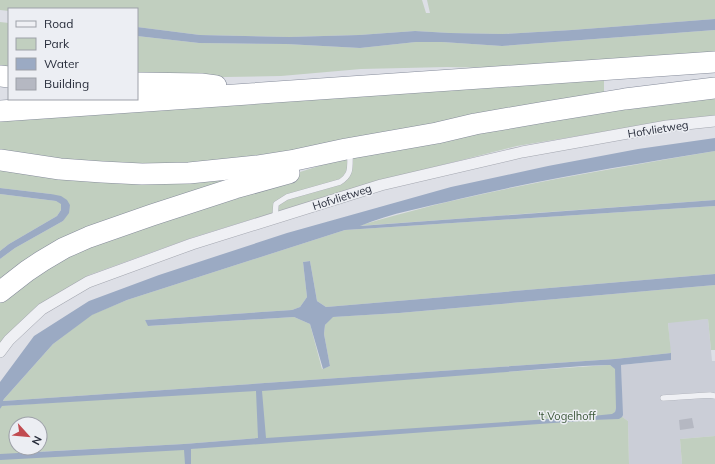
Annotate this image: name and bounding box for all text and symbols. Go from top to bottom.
legend [8,8,138,100]
text: Road [44,16,73,31]
text: Park [44,36,70,51]
text: Water [44,56,80,71]
text: Building [44,76,89,91]
street label: Hofvlietweg [627,117,689,141]
street label: Hofvlietweg [311,181,373,213]
park label: 't Vogelhoff [538,409,596,423]
north arrow [8,416,48,456]
text: N [29,434,45,447]

